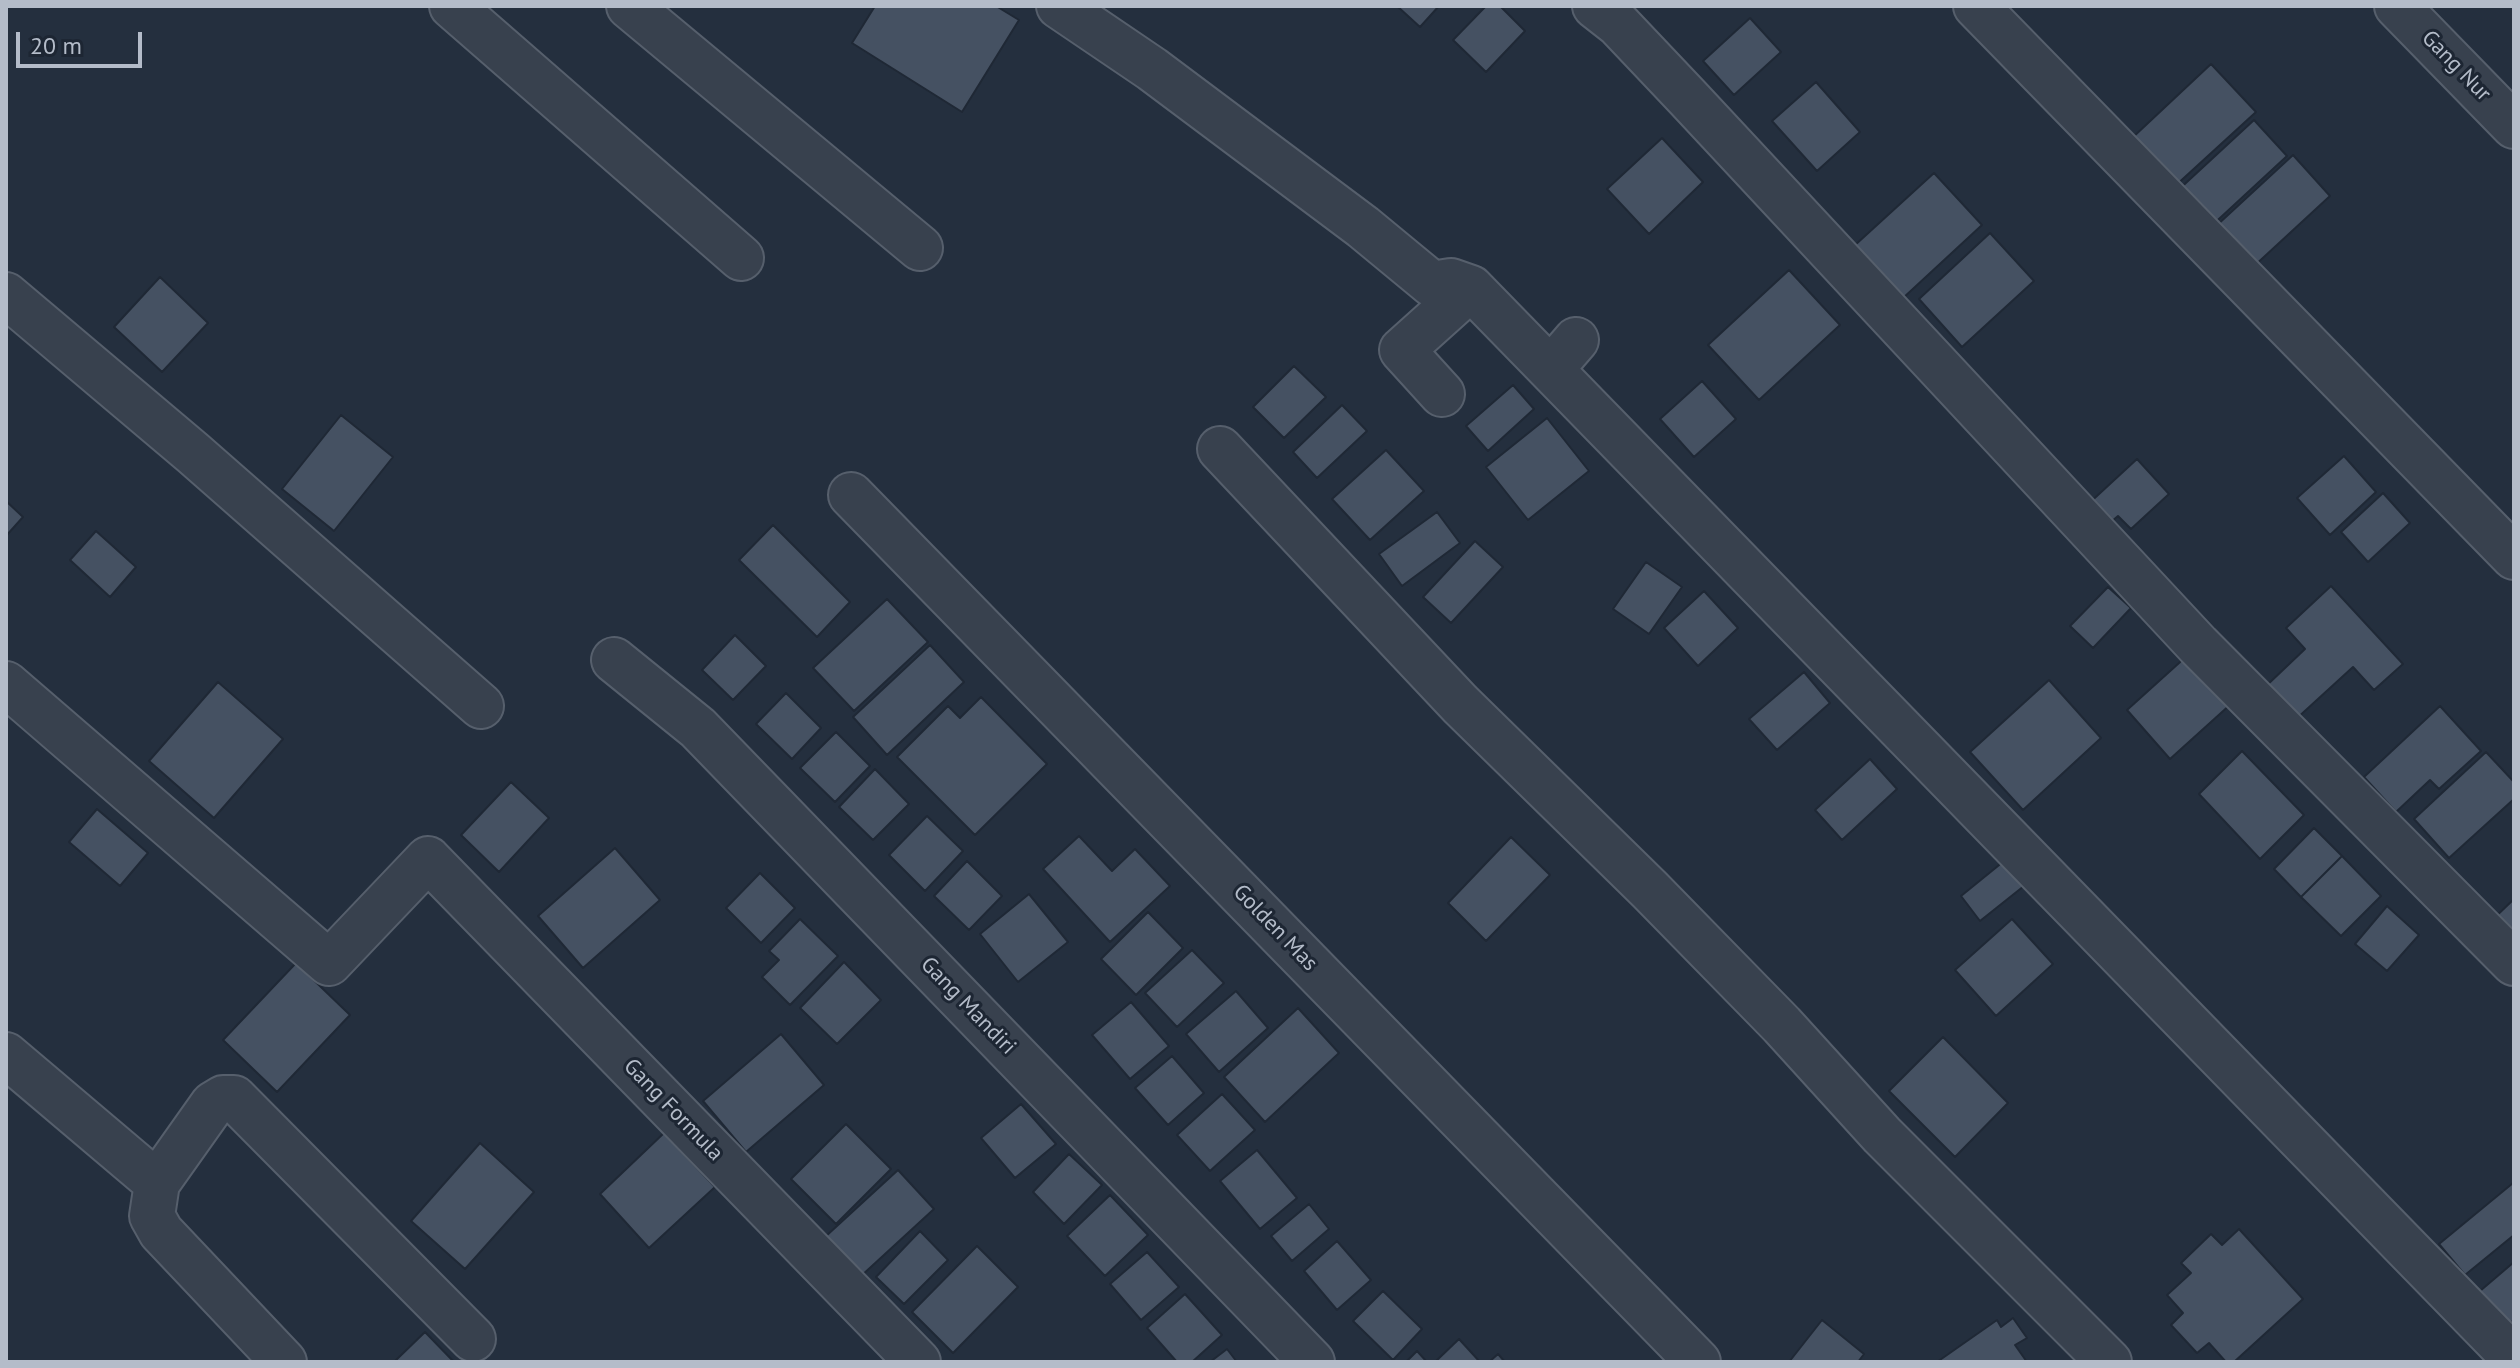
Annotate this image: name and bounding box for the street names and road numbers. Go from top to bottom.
street label: Gang Nur [2416,25,2496,107]
street label: Golden Mas [1227,879,1323,977]
street label: Gang Mandiri [915,952,1021,1060]
street label: Gang Formula [618,1053,728,1167]

